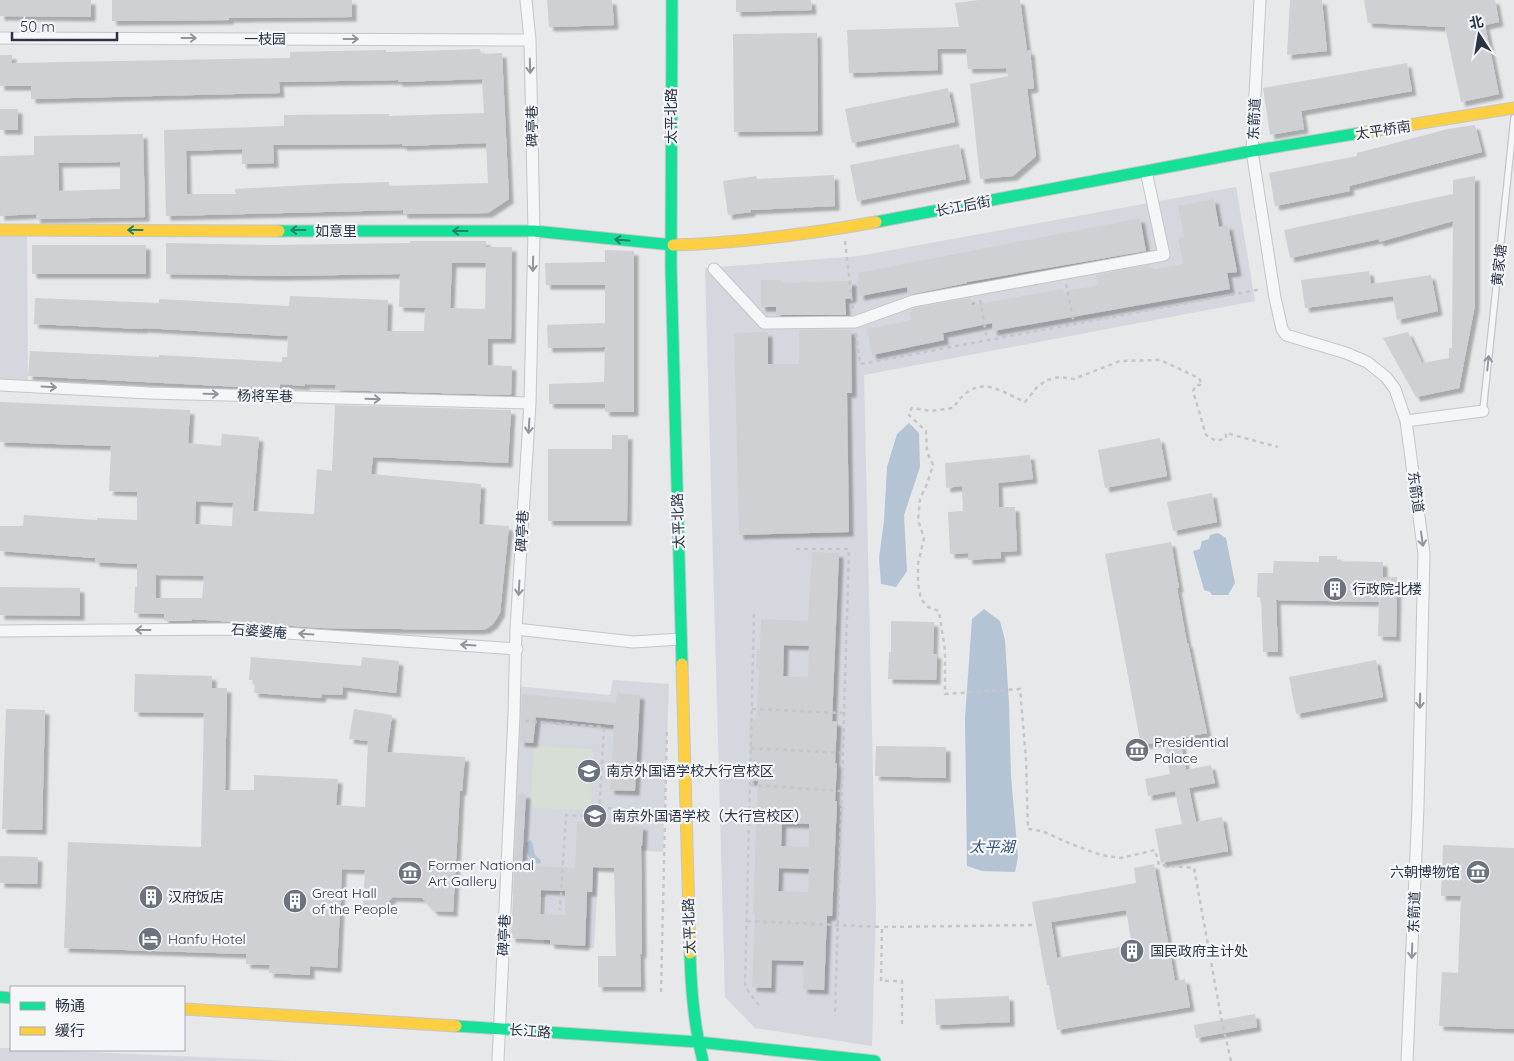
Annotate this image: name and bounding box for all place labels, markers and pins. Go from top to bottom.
building icon: 行政院北楼 [1322,576,1348,602]
place label: 行政院北楼 [1352,580,1422,598]
place label: Presidential Palace [1154,733,1229,767]
museum icon: Presidential Palace [1124,737,1150,763]
school or university icon: 南京外国语学校大行宫校区 [576,758,602,784]
place label: 南京外国语学校大行宫校区 [606,762,774,780]
school or university icon: 南京外国语学校（大行宫校区） [582,803,608,829]
place label: 南京外国语学校（大行宫校区） [612,807,808,825]
place label: Former National Art Gallery [428,856,534,890]
museum icon: 六朝博物馆 [1465,859,1491,885]
museum icon: Former National Art Gallery [397,860,423,886]
place label: 六朝博物馆 [1390,863,1460,881]
building icon: 汉府饭店 [138,884,164,910]
place label: Great Hall of the People [312,884,398,918]
place label: 汉府饭店 [168,888,224,906]
building icon: Great Hall of the People [282,888,308,914]
hotel icon: Hanfu Hotel [137,926,163,952]
place label: Hanfu Hotel [168,930,246,948]
building icon: 国民政府主计处 [1119,938,1145,964]
place label: 国民政府主计处 [1150,942,1248,960]

